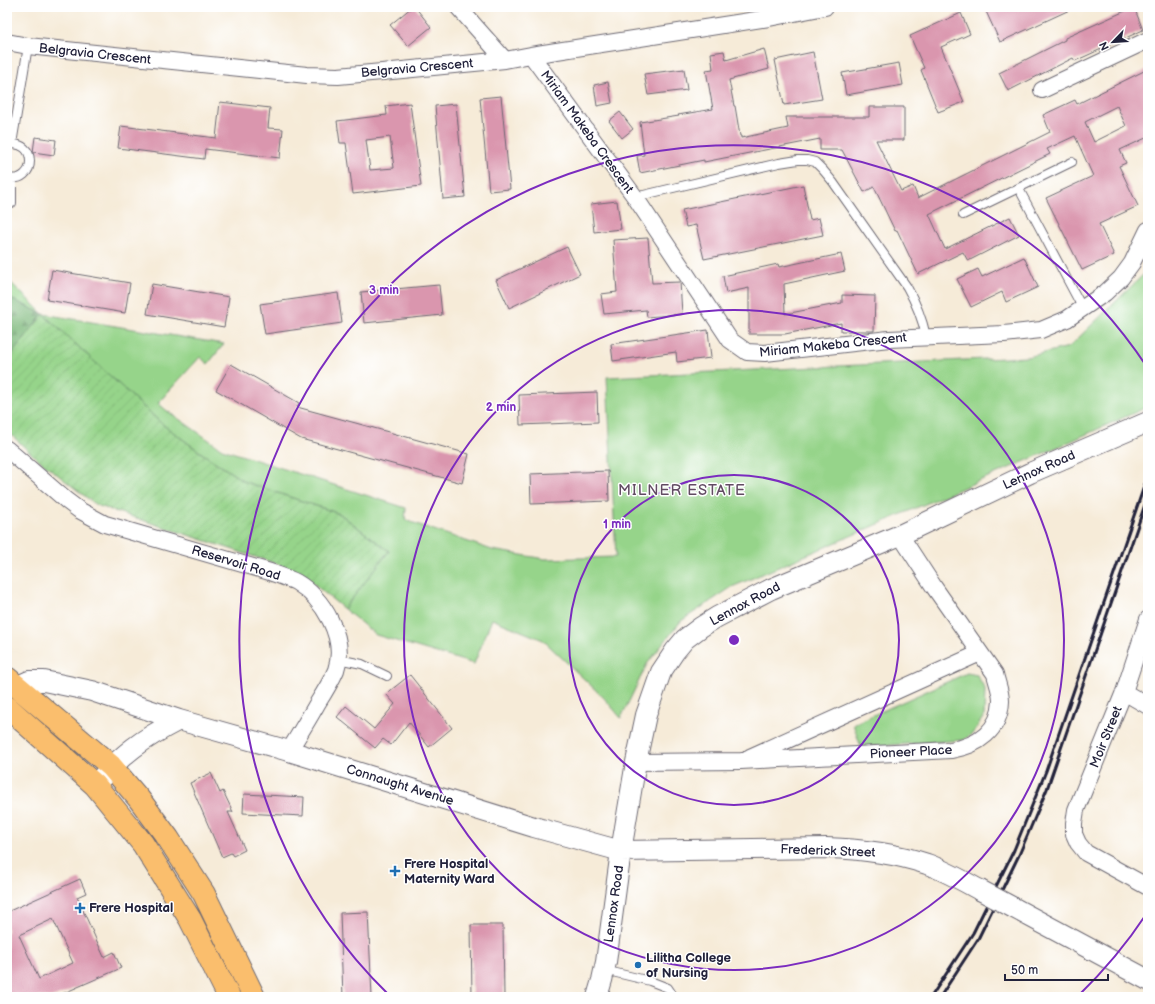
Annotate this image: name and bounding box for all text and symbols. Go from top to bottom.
north arrow [1093,22,1133,62]
street label: Belgravia Crescent [38,40,152,68]
text: N [1097,40,1112,53]
street label: Belgravia Crescent [360,55,474,81]
street label: Miriam Makeba Crescent [537,67,637,197]
text: 3 min [369,283,399,298]
street label: Miriam Makeba Crescent [759,329,907,361]
text: 2 min [486,400,516,415]
street label: Lennox Road [1000,447,1078,493]
district label: MILNER ESTATE [618,481,746,500]
text: 1 min [603,517,631,532]
street label: Reservoir Road [190,542,282,584]
street label: Lennox Road [707,579,783,629]
centre of rings [727,633,741,647]
street label: Moir Street [1086,704,1126,770]
street label: Pioneer Place [869,742,953,762]
street label: Connaught Avenue [344,761,456,809]
street label: Frederick Street [780,841,876,861]
place label: Frere Hospital Maternity Ward [404,856,495,887]
marker: Frere Hospital Maternity Ward [389,865,401,877]
street label: Lennox Road [601,865,627,943]
place label: Frere Hospital [89,900,173,916]
marker: Frere Hospital [74,902,86,914]
place label: Lilitha College of Nursing [646,950,732,981]
scale bar [1005,956,1108,982]
marker: Lilitha College of Nursing [633,960,643,970]
text: 50 m [1011,963,1038,978]

